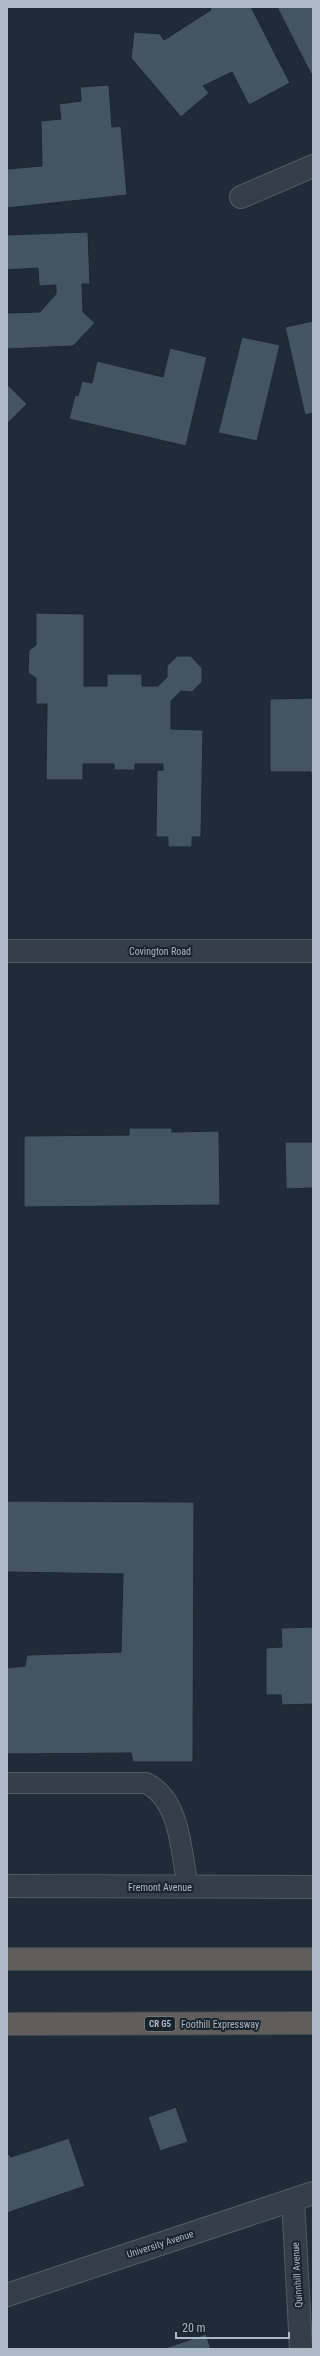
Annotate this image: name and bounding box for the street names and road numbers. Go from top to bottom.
street label: Covington Road [129,946,191,957]
street label: Fremont Avenue [128,1882,192,1893]
road number: CR G5 [145,2017,175,2031]
street label: Foothill Expressway [181,2019,259,2030]
street label: University Avenue [125,2228,195,2260]
street label: Quinnhill Avenue [290,2242,304,2308]

